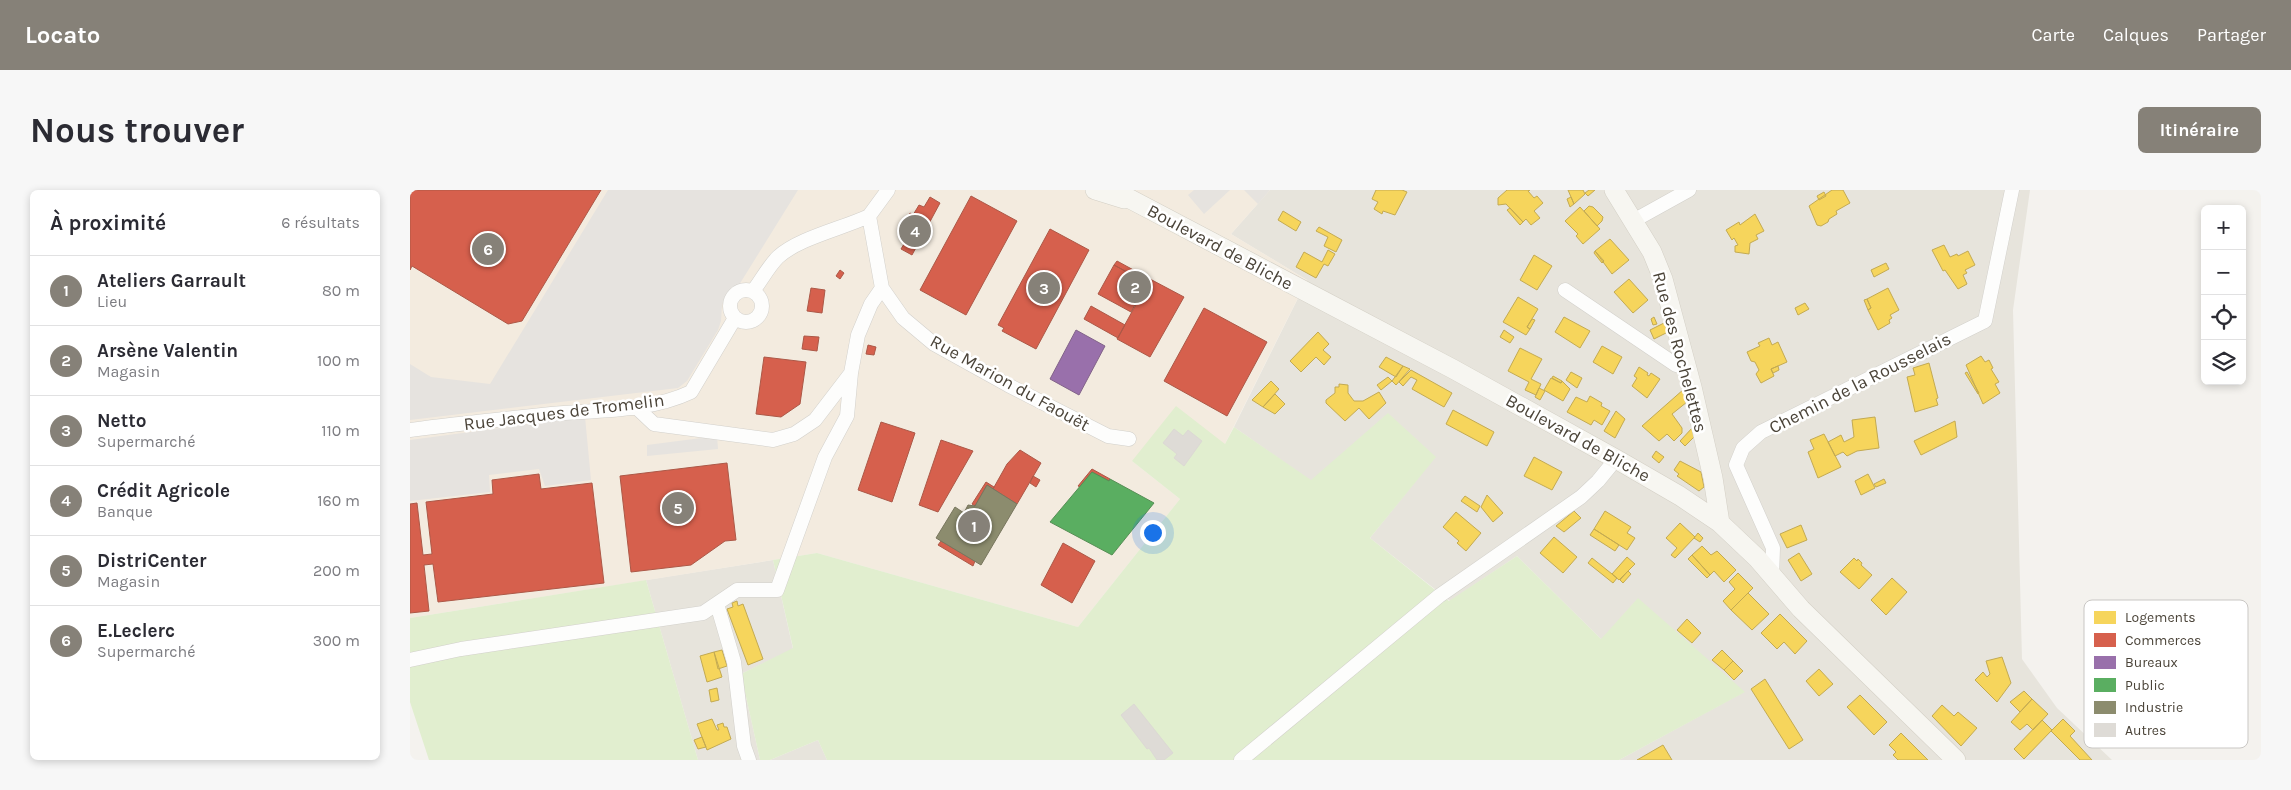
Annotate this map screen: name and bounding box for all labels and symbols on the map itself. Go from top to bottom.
street label: Boulevard de Bliche [1143,199,1297,295]
pin: 4 [899,212,931,250]
pin: 6 [472,230,504,268]
pin: 2 [1119,268,1151,306]
pin: 3 [1028,269,1060,307]
street label: Rue des Rochelettes [1648,269,1712,435]
street label: Chemin de la Rousselais [1765,327,1955,439]
street label: Rue Marion du Faouët [926,330,1094,436]
street label: Rue Jacques de Tromelin [462,389,666,435]
street label: Boulevard de Bliche [1502,389,1654,487]
pin: 5 [662,489,694,527]
pin: 1 [958,507,990,545]
your location [1140,520,1166,546]
legend [2084,600,2248,748]
text: Logements [2125,609,2196,626]
text: Commerces [2125,632,2201,649]
text: Bureaux [2125,654,2178,671]
text: Public [2125,677,2165,694]
text: Industrie [2125,699,2183,716]
text: Autres [2125,722,2166,739]

